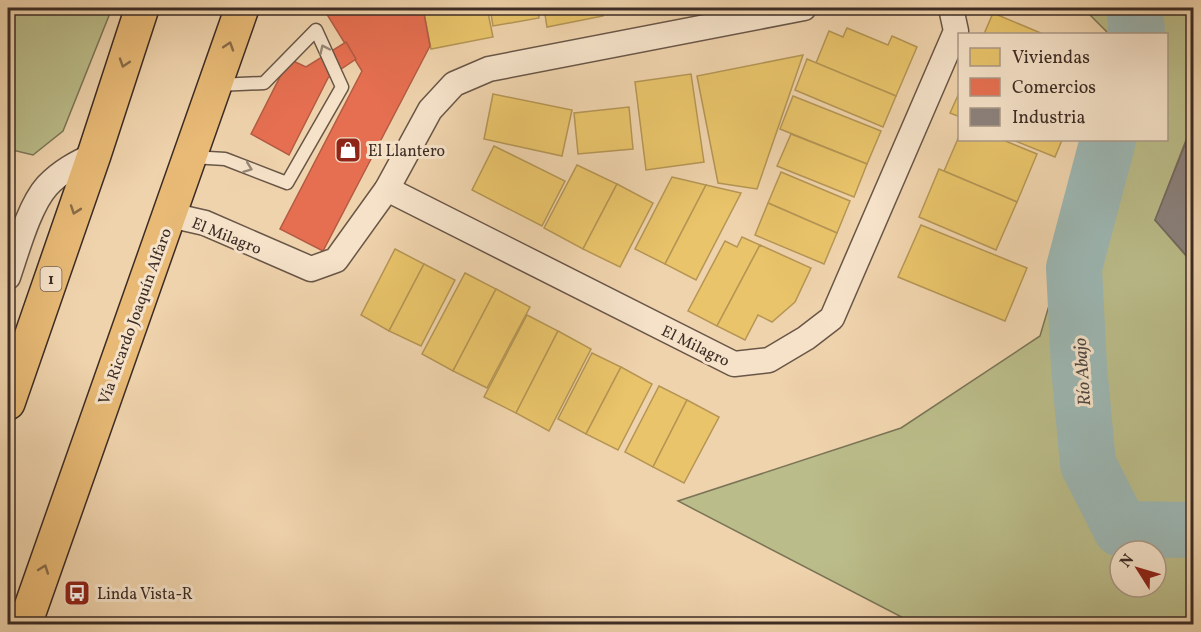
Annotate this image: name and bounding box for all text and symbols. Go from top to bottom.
legend [958,33,1168,141]
one-way arrow [222,41,234,52]
one-way arrow [320,44,332,55]
text: Viviendas [1012,46,1090,71]
one-way arrow [119,57,131,68]
text: Comercios [1012,76,1096,101]
text: Industria [1012,106,1085,131]
shop icon: El Llantero [333,135,363,165]
place label: El Llantero [368,141,445,163]
one-way arrow [241,161,252,173]
one-way arrow [70,204,83,215]
street label: El Milagro [188,213,264,261]
street label: Vía Ricardo Joaquín Alfaro [94,225,178,408]
road number: 1 [40,267,62,291]
street label: El Milagro [657,321,733,373]
water label: Río Abajo [1069,337,1098,407]
north arrow [1108,539,1168,599]
text: N [1115,550,1140,572]
one-way arrow [37,564,50,575]
bus stop icon: Linda Vista-R [62,578,92,608]
place label: Linda Vista-R [97,584,193,606]

